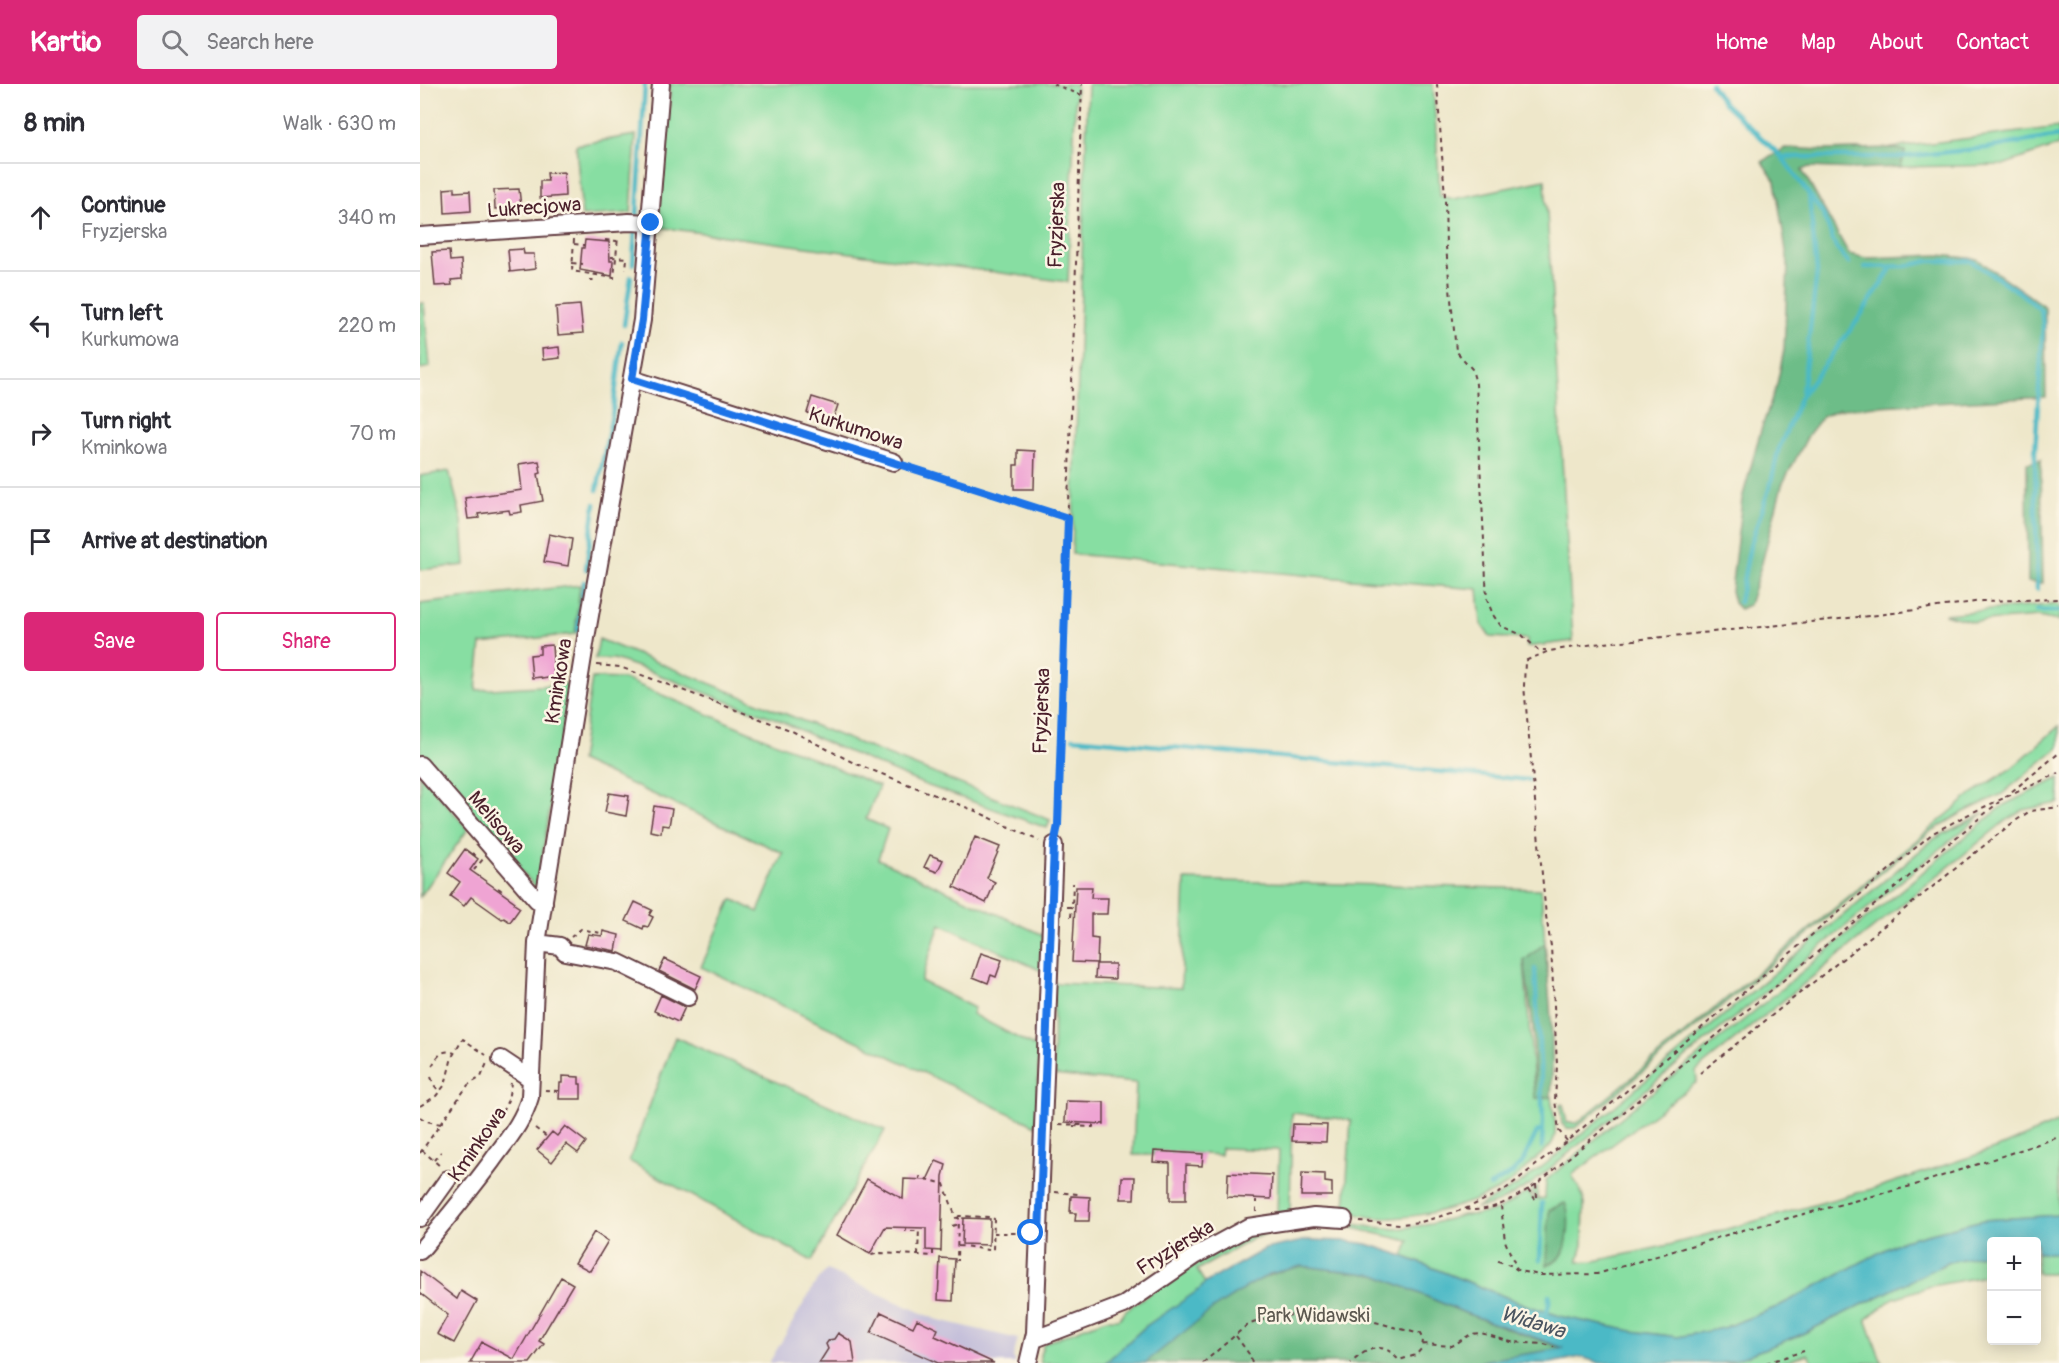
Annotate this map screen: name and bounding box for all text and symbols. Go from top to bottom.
search box [137,15,557,69]
text: Kartio [30,25,101,60]
icon: search [158,26,191,59]
text: Search here [206,28,314,56]
text: Home [1715,29,1768,56]
text: Map [1801,29,1836,56]
text: About [1869,29,1923,56]
text: Contact [1956,29,2029,56]
text: 8 min [24,107,85,139]
text: Walk · 630 m [283,111,396,136]
street label: Fryzjerska [1043,181,1070,269]
text: Continue [81,191,165,219]
street label: Lukrecjowa [486,192,582,223]
icon: ahead [24,201,57,234]
text: 340 m [337,205,396,230]
route end [637,209,663,235]
text: Fryzjerska [81,219,167,244]
text: Turn left [81,299,163,327]
icon: left [24,309,57,342]
text: 220 m [338,313,396,338]
text: Kurkumowa [81,327,179,352]
street label: Kurkumowa [805,401,906,456]
text: Turn right [81,407,171,435]
icon: right [24,417,57,450]
text: 70 m [350,421,396,446]
text: Kminkowa [81,435,167,460]
icon: arrive [24,525,57,558]
text: Arrive at destination [81,527,267,555]
button: Save [24,612,204,671]
button: Share [216,612,396,671]
street label: Kminkowa [539,637,578,726]
street label: Fryzjerska [1028,667,1055,755]
street label: Melisowa [463,786,531,859]
street label: Kminkowa [442,1102,512,1187]
street label: Fryzjerska [1132,1214,1218,1281]
route start [1017,1219,1043,1245]
map controls [1987,1237,2041,1345]
button: + [1987,1237,2041,1291]
button: − [1987,1291,2041,1345]
water label: Widawa [1498,1300,1569,1345]
park label: Park Widawski [1256,1303,1370,1328]

